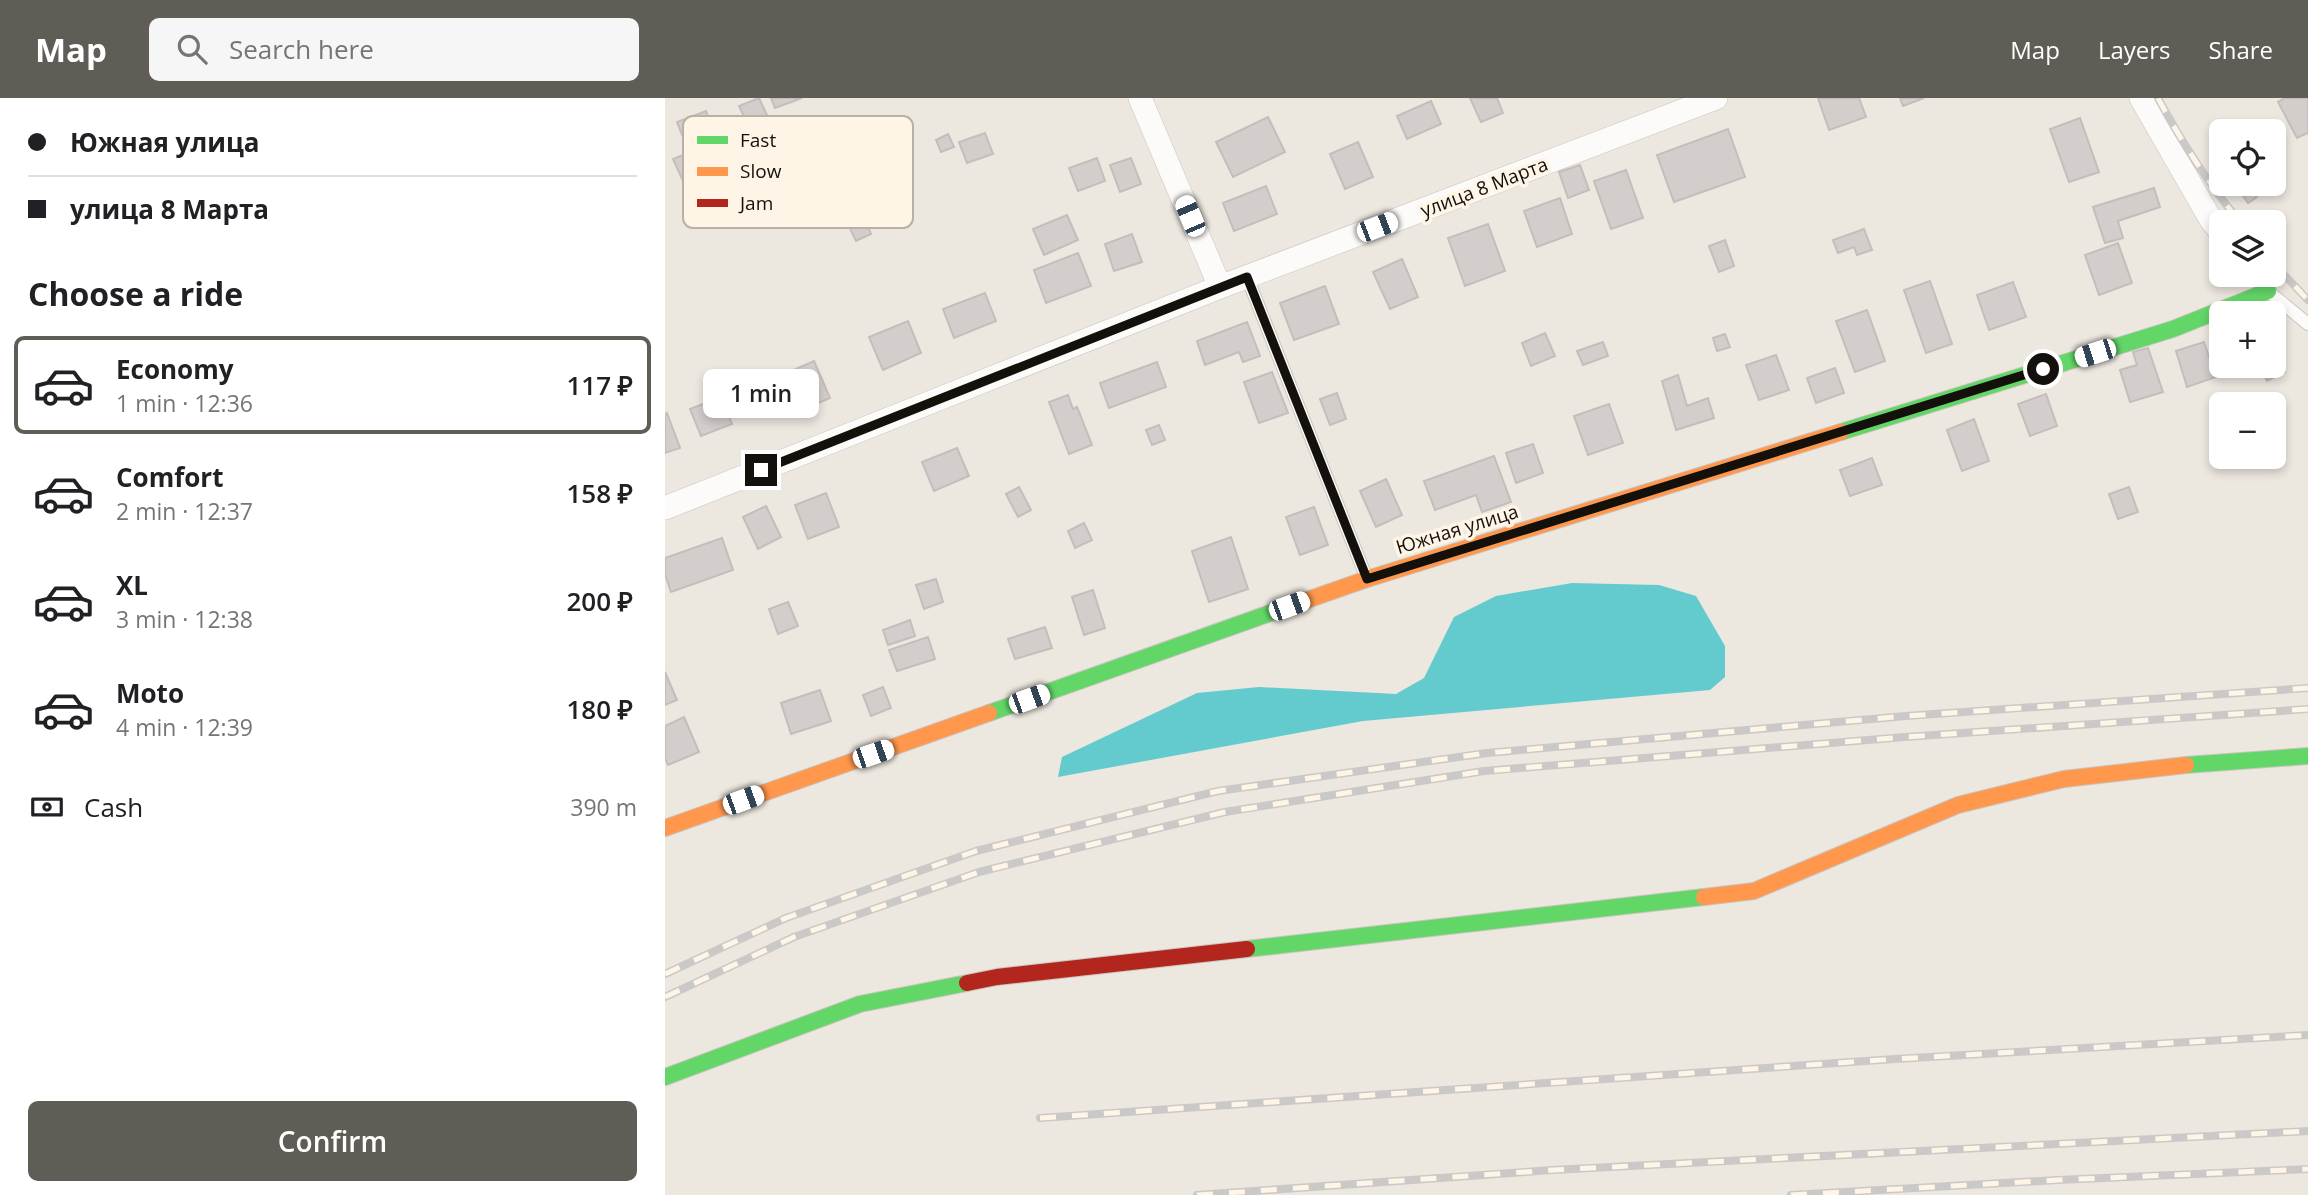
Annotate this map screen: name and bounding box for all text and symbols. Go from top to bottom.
search box [149,18,639,81]
text: Map [35,27,107,72]
icon: search [173,30,211,68]
text: Search here [229,31,374,67]
text: Map [2010,33,2060,66]
text: Layers [2098,33,2171,66]
text: Share [2209,33,2273,66]
legend [683,116,913,228]
map controls [2209,119,2286,469]
button: locate [2209,119,2286,196]
text: Южная улица [70,124,259,160]
text: Fast [740,127,776,153]
street label: улица 8 Марта [1417,151,1551,223]
text: Slow [740,158,782,184]
text: Jam [738,190,773,216]
text: улица 8 Марта [70,191,269,227]
car [1173,193,1208,239]
car [1354,210,1401,244]
button: layers [2209,210,2286,287]
text: Choose a ride [28,272,243,315]
button: + [2209,301,2286,378]
car [2072,337,2119,369]
text: Economy [116,351,234,387]
route start [2027,353,2059,385]
icon: car [32,354,95,417]
text: 117 ₽ [567,367,633,403]
callout: 1 min [703,368,819,418]
text: 1 min [730,377,792,409]
text: 1 min · 12:36 [116,387,253,419]
button: − [2209,392,2286,469]
route end [745,454,777,486]
text: Comfort [116,459,223,495]
icon: car [32,462,95,525]
text: 158 ₽ [567,475,633,511]
text: 2 min · 12:37 [116,495,253,527]
street label: Южная улица [1393,498,1521,560]
text: XL [116,567,148,603]
icon: car [32,570,95,633]
text: 200 ₽ [567,583,633,619]
car [1266,589,1313,623]
text: 3 min · 12:38 [116,603,253,635]
text: Moto [116,675,184,711]
icon: car [32,678,95,741]
car [1006,682,1053,716]
text: 180 ₽ [567,691,633,727]
text: 4 min · 12:39 [116,711,253,743]
car [850,737,897,771]
car [720,783,767,817]
icon: cash [28,788,66,826]
text: Cash [84,789,143,825]
text: 390 m [570,791,637,823]
button: Confirm [28,1101,637,1181]

